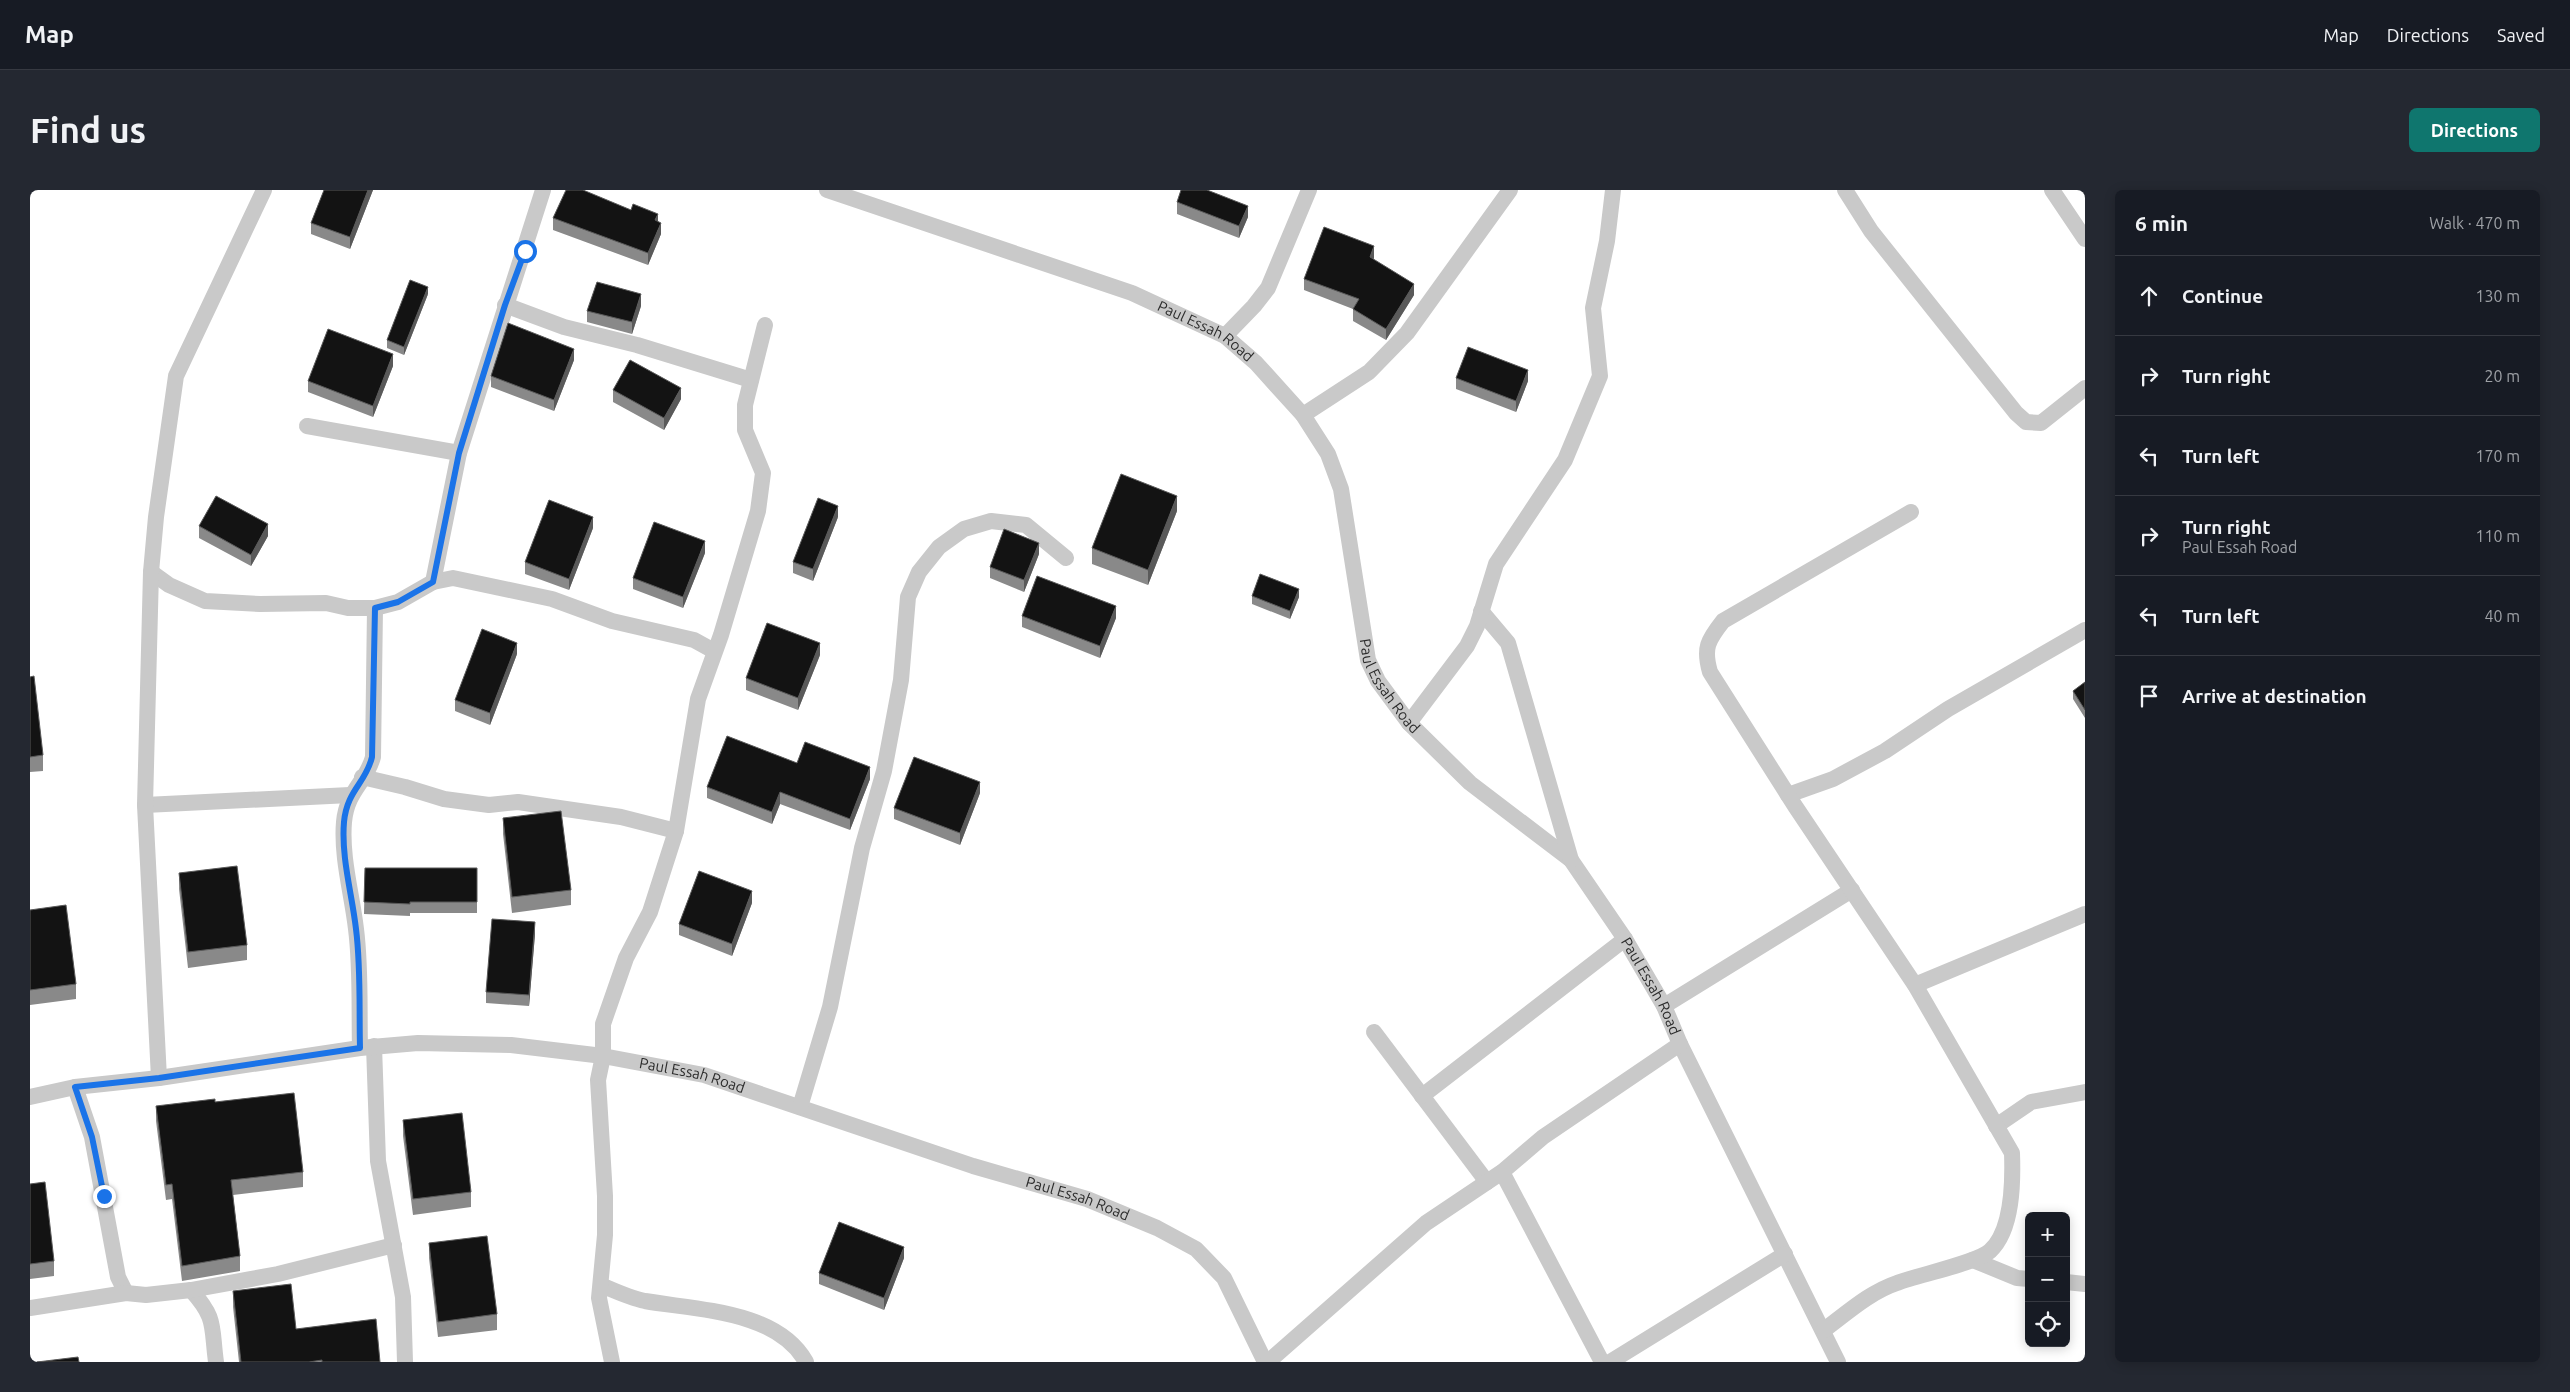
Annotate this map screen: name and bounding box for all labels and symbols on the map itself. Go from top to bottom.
route start [514,240,537,263]
street label: Paul Essah Road [1155,297,1257,365]
street label: Paul Essah Road [1357,637,1423,737]
street label: Paul Essah Road [1618,934,1684,1037]
street label: Paul Essah Road [638,1054,747,1096]
street label: Paul Essah Road [1024,1173,1132,1224]
route end [93,1185,116,1208]

